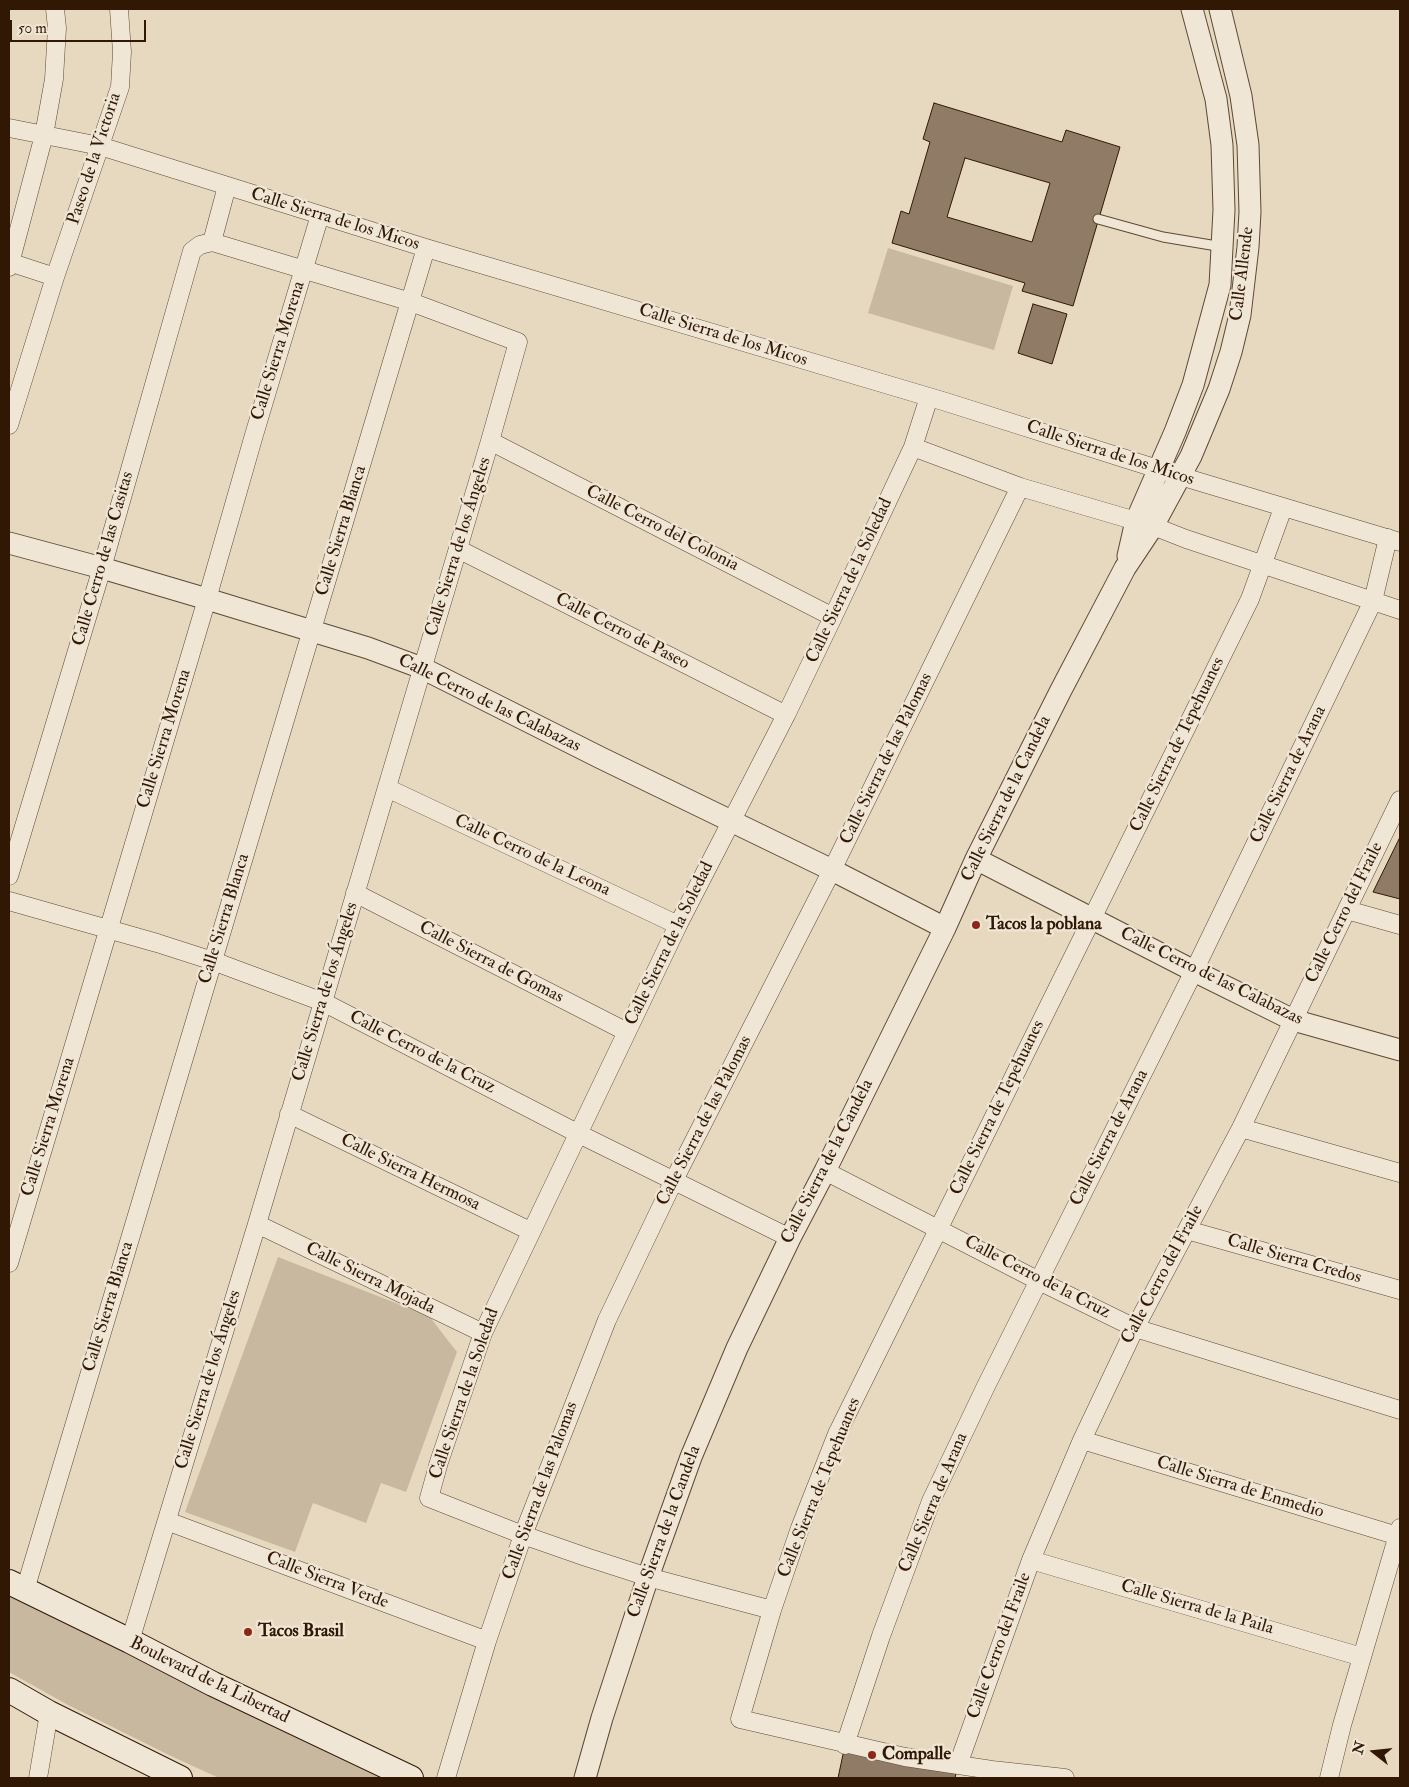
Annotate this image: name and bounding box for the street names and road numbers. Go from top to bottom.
street label: Paseo de la Victoria [63,90,127,228]
street label: Calle Sierra de los Micos [248,184,422,256]
street label: Calle Allende [1227,226,1259,322]
street label: Calle Sierra Morena [248,279,310,423]
street label: Calle Sierra de los Micos [636,300,810,372]
street label: Calle Sierra de los Micos [1023,417,1197,491]
street label: Calle Sierra de los Ángeles [421,455,497,639]
street label: Calle Sierra Blanca [312,463,372,599]
street label: Calle Cerro de las Casitas [69,469,139,649]
street label: Calle Cerro del Colonia [582,481,742,577]
street label: Calle Sierra de la Soledad [802,495,898,667]
street label: Calle Cerro de Paseo [551,589,693,675]
street label: Calle Cerro de las Calabazas [394,650,584,758]
street label: Calle Sierra de Tepehuanes [1126,654,1230,836]
street label: Calle Sierra Morena [134,667,196,811]
street label: Calle Sierra de las Palomas [836,670,938,848]
street label: Calle Sierra de Arana [1246,703,1332,847]
street label: Calle Sierra de la Candela [957,713,1057,885]
street label: Calle Cerro de la Leona [451,810,613,902]
street label: Calle Cerro del Fraile [1302,839,1388,987]
street label: Calle Sierra Blanca [195,851,255,987]
street label: Calle Sierra de la Soledad [621,859,719,1029]
street label: Calle Sierra de los Ángeles [288,900,364,1084]
street label: Calle Sierra de Gomas [415,917,567,1009]
street label: Calle Cerro de las Calabazas [1116,923,1306,1031]
street label: Calle Cerro de la Cruz [345,1007,499,1099]
street label: Calle Sierra de Tepehuanes [946,1017,1050,1199]
street label: Calle Sierra de las Palomas [653,1032,757,1210]
street label: Calle Sierra Morena [18,1055,80,1199]
street label: Calle Sierra de Arana [1066,1066,1154,1210]
street label: Calle Sierra de la Candela [777,1076,879,1248]
street label: Calle Sierra Hermosa [337,1130,483,1216]
street label: Calle Cerro del Fraile [1117,1202,1209,1348]
street label: Calle Sierra Credos [1224,1231,1364,1289]
street label: Calle Cerro de la Cruz [960,1232,1114,1324]
street label: Calle Sierra Mojada [302,1238,438,1320]
street label: Calle Sierra Blanca [79,1239,139,1375]
street label: Calle Sierra de los Ángeles [171,1288,247,1472]
street label: Calle Sierra de la Soledad [426,1306,504,1482]
street label: Calle Sierra de Tepehuanes [774,1395,866,1581]
street label: Calle Sierra de las Palomas [499,1399,583,1583]
street label: Calle Sierra de Arana [895,1430,973,1576]
street label: Calle Sierra de la Candela [624,1443,706,1621]
street label: Calle Sierra de Enmedio [1154,1452,1326,1524]
street label: Calle Sierra Verde [263,1548,391,1614]
street label: Calle Cerro del Fraile [964,1570,1036,1722]
street label: Calle Sierra de la Paila [1118,1576,1276,1640]
street label: Boulevard de la Libertad [126,1633,292,1729]

